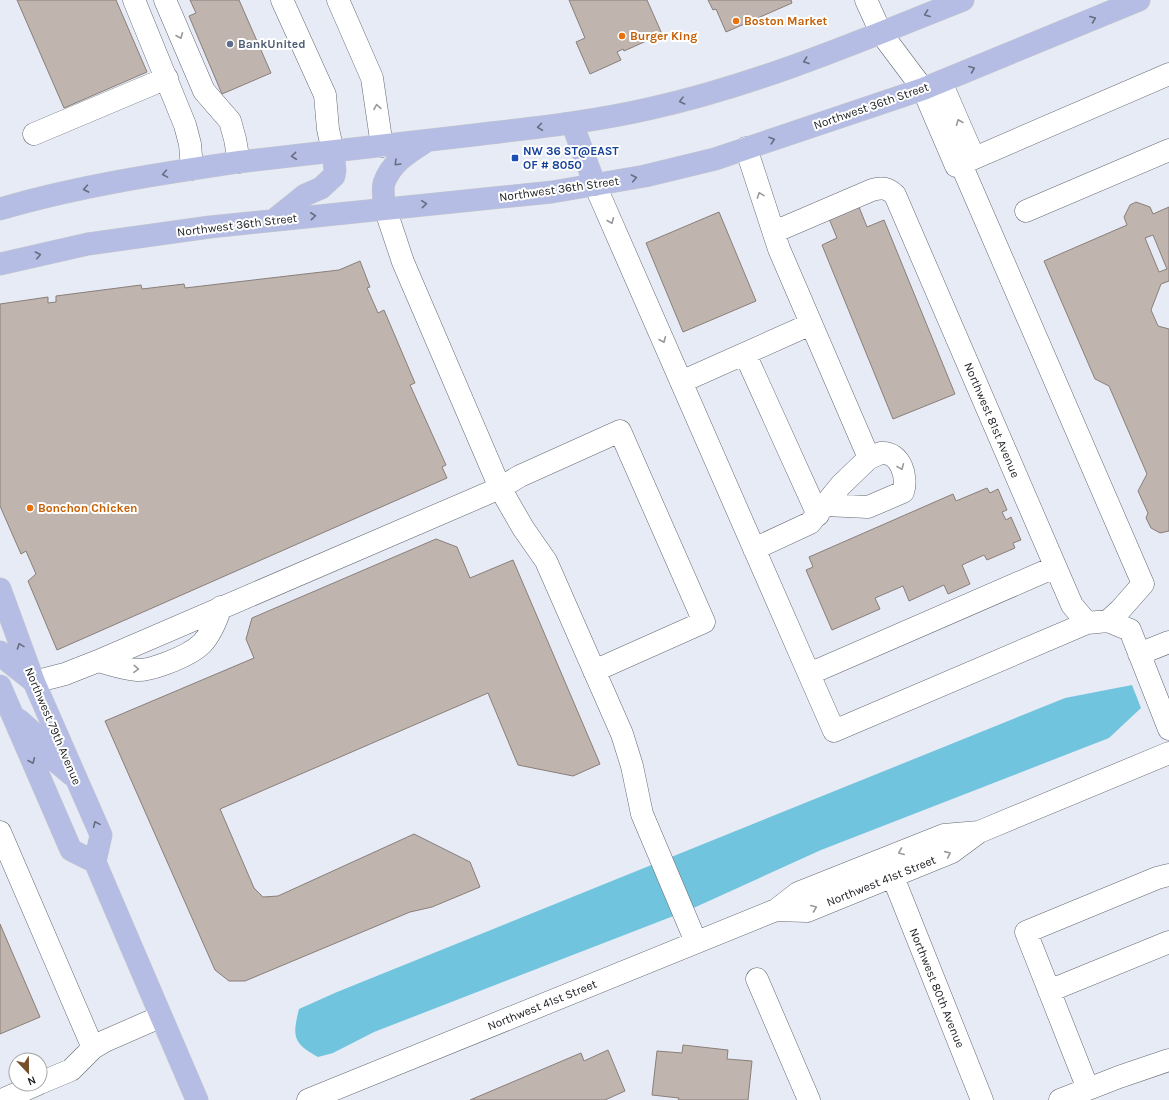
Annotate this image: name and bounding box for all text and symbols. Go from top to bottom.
one-way arrow [923,10,930,18]
place label: Boston Market [744,14,828,28]
marker: Boston Market [731,16,741,26]
one-way arrow [1089,16,1096,24]
place label: Burger King [630,29,697,43]
one-way arrow [175,31,183,39]
marker: Burger King [617,31,627,41]
place label: BankUnited [238,37,306,51]
marker: BankUnited [225,39,235,49]
one-way arrow [802,56,809,65]
one-way arrow [968,66,976,74]
street label: Northwest 36th Street [812,80,931,132]
one-way arrow [679,96,685,104]
one-way arrow [373,104,382,110]
one-way arrow [956,118,964,126]
one-way arrow [537,122,544,131]
one-way arrow [769,136,776,144]
place label: NW 36 ST@EAST OF # 8050 [523,144,619,172]
one-way arrow [291,151,297,160]
marker: NW 36 ST@EAST OF # 8050 [510,153,520,163]
one-way arrow [394,159,402,166]
one-way arrow [162,169,168,177]
street label: Northwest 36th Street [498,174,620,204]
one-way arrow [631,174,637,183]
one-way arrow [83,184,89,192]
one-way arrow [757,192,765,199]
one-way arrow [421,200,427,209]
street label: Northwest 36th Street [176,211,298,239]
one-way arrow [310,212,316,221]
one-way arrow [607,217,615,224]
one-way arrow [34,251,41,260]
one-way arrow [658,336,666,344]
street label: Northwest 81st Avenue [961,360,1023,480]
one-way arrow [896,463,904,470]
place label: Bonchon Chicken [38,501,137,515]
marker: Bonchon Chicken [25,503,35,513]
one-way arrow [16,642,24,649]
one-way arrow [133,664,139,673]
street label: Northwest 79th Avenue [22,665,84,787]
one-way arrow [27,756,35,764]
one-way arrow [93,821,101,829]
one-way arrow [898,847,906,855]
one-way arrow [943,851,951,859]
street label: Northwest 41st Street [824,852,938,909]
one-way arrow [811,904,818,912]
street label: Northwest 80th Avenue [907,926,967,1050]
street label: Northwest 41st Street [485,976,599,1033]
north arrow [8,1052,48,1092]
text: N [25,1073,38,1088]

